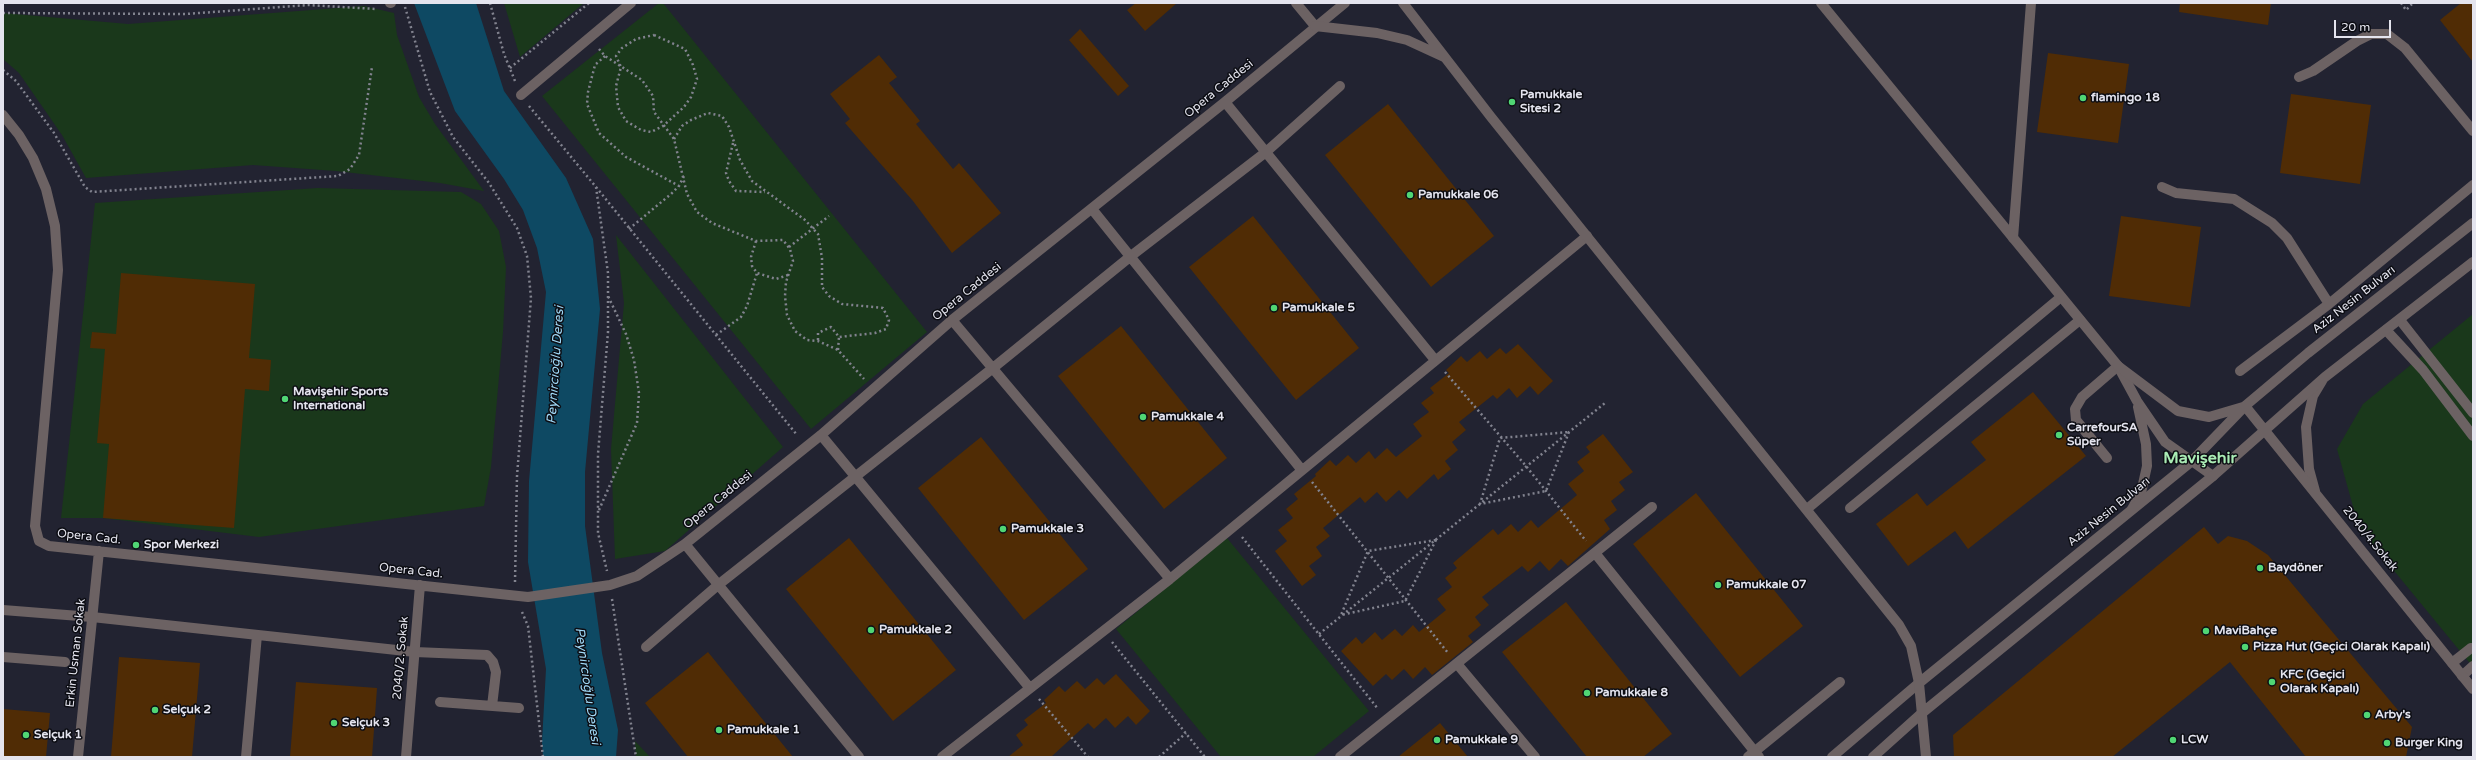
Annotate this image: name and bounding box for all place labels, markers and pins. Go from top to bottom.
place label: Pamukkale Sitesi 2 [1520,88,1582,116]
place label: flamingo 18 [2091,91,2160,105]
marker: flamingo 18 [2078,93,2088,103]
marker: Pamukkale Sitesi 2 [1507,97,1517,107]
place label: Pamukkale 06 [1418,188,1498,202]
marker: Pamukkale 06 [1405,190,1415,200]
place label: Pamukkale 5 [1282,301,1355,315]
marker: Pamukkale 5 [1269,303,1279,313]
place label: Mavişehir Sports International [293,385,388,413]
marker: Mavişehir Sports International [280,394,290,404]
place label: Pamukkale 4 [1151,410,1224,424]
marker: Pamukkale 4 [1138,412,1148,422]
place label: CarrefourSA Süper [2067,421,2138,449]
marker: CarrefourSA Süper [2054,430,2064,440]
place label: Pamukkale 3 [1011,522,1084,536]
marker: Pamukkale 3 [998,524,1008,534]
place label: Spor Merkezi [144,538,219,552]
marker: Spor Merkezi [131,540,141,550]
place label: Baydöner [2268,561,2323,575]
marker: Baydöner [2255,563,2265,573]
place label: Pamukkale 07 [1726,578,1806,592]
marker: Pamukkale 07 [1713,580,1723,590]
place label: Pamukkale 2 [879,623,952,637]
place label: MaviBahçe [2214,624,2277,638]
marker: Pamukkale 2 [866,625,876,635]
marker: MaviBahçe [2201,626,2211,636]
place label: Pizza Hut (Geçici Olarak Kapalı) [2253,640,2430,654]
marker: Pizza Hut (Geçici Olarak Kapalı) [2240,642,2250,652]
place label: KFC (Geçici Olarak Kapalı) [2280,668,2359,696]
marker: KFC (Geçici Olarak Kapalı) [2267,677,2277,687]
place label: Pamukkale 8 [1595,686,1668,700]
marker: Pamukkale 8 [1582,688,1592,698]
place label: Selçuk 2 [163,703,211,717]
marker: Selçuk 2 [150,705,160,715]
place label: Arby's [2375,708,2411,722]
marker: Arby's [2362,710,2372,720]
place label: Selçuk 3 [342,716,390,730]
marker: Selçuk 3 [329,718,339,728]
place label: Pamukkale 1 [727,723,800,737]
marker: Pamukkale 1 [714,725,724,735]
place label: Selçuk 1 [34,728,82,742]
marker: Selçuk 1 [21,730,31,740]
place label: Pamukkale 9 [1445,733,1518,747]
place label: LCW [2181,733,2208,747]
marker: Pamukkale 9 [1432,735,1442,745]
marker: LCW [2168,735,2178,745]
place label: Burger King [2395,736,2463,750]
marker: Burger King [2382,738,2392,748]

